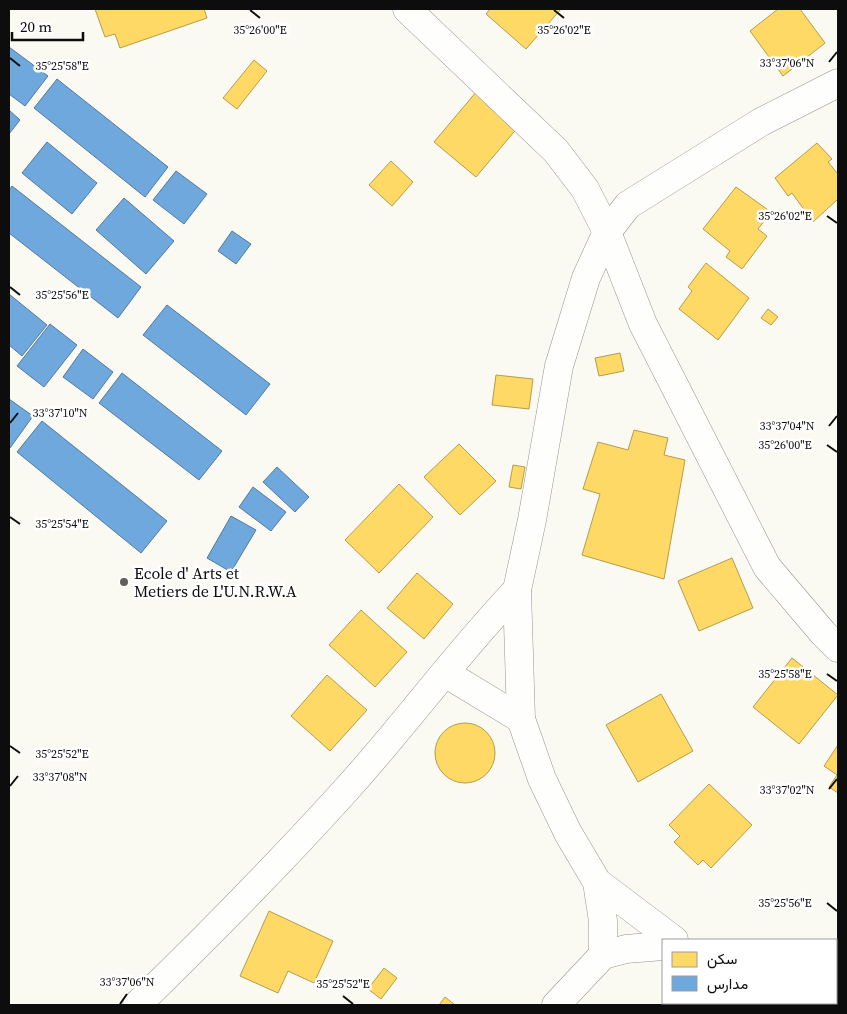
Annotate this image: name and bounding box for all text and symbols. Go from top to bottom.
scale bar [12,10,84,42]
text: 20 m [20,16,52,37]
text: 35°26'00"E [233,22,287,38]
text: 35°26'02"E [537,22,591,38]
text: 33°37'06"N [759,55,815,71]
text: 35°25'58"E [35,58,89,74]
text: 35°26'02"E [758,208,812,224]
text: 35°25'56"E [35,287,89,303]
text: 33°37'10"N [32,405,88,421]
text: 33°37'04"N [759,418,815,434]
text: 35°26'00"E [758,437,812,453]
text: 35°25'54"E [35,516,89,532]
place label: Ecole d' Arts et Metiers de L'U.N.R.W.A [134,562,297,602]
marker: Ecole d' Arts et Metiers de L'U.N.R.W.A [118,576,130,588]
text: 35°25'58"E [758,666,812,682]
text: 35°25'52"E [35,746,89,762]
text: 33°37'08"N [32,769,88,785]
text: 33°37'02"N [759,782,815,798]
text: 35°25'56"E [758,895,812,911]
legend [662,939,837,1004]
text: سكن [707,948,737,969]
text: مدارس [707,973,748,994]
text: 33°37'06"N [99,974,155,990]
text: 35°25'52"E [316,976,370,992]

